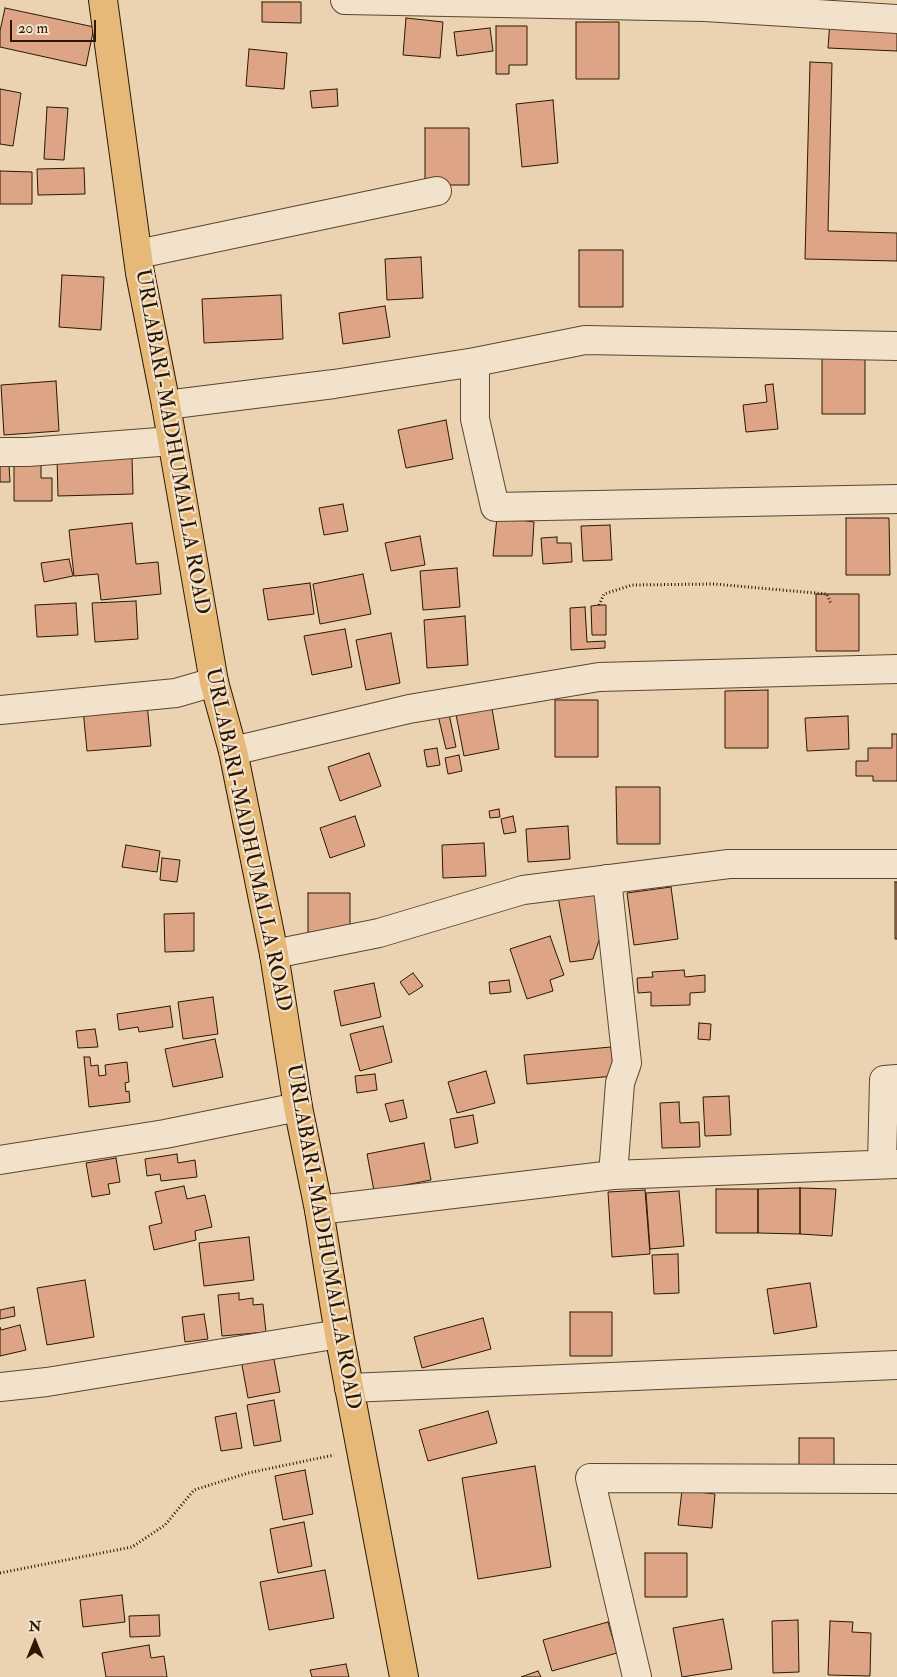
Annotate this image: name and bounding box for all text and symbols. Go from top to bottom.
scale bar [12,10,99,42]
text: 20 m [18,19,48,38]
street label: URLABARI-MADHUMALLA ROAD [128,267,214,617]
street label: URLABARI-MADHUMALLA ROAD [198,666,296,1014]
street label: URLABARI-MADHUMALLA ROAD [279,1062,365,1412]
north arrow [10,1617,60,1667]
text: N [29,1618,41,1635]

